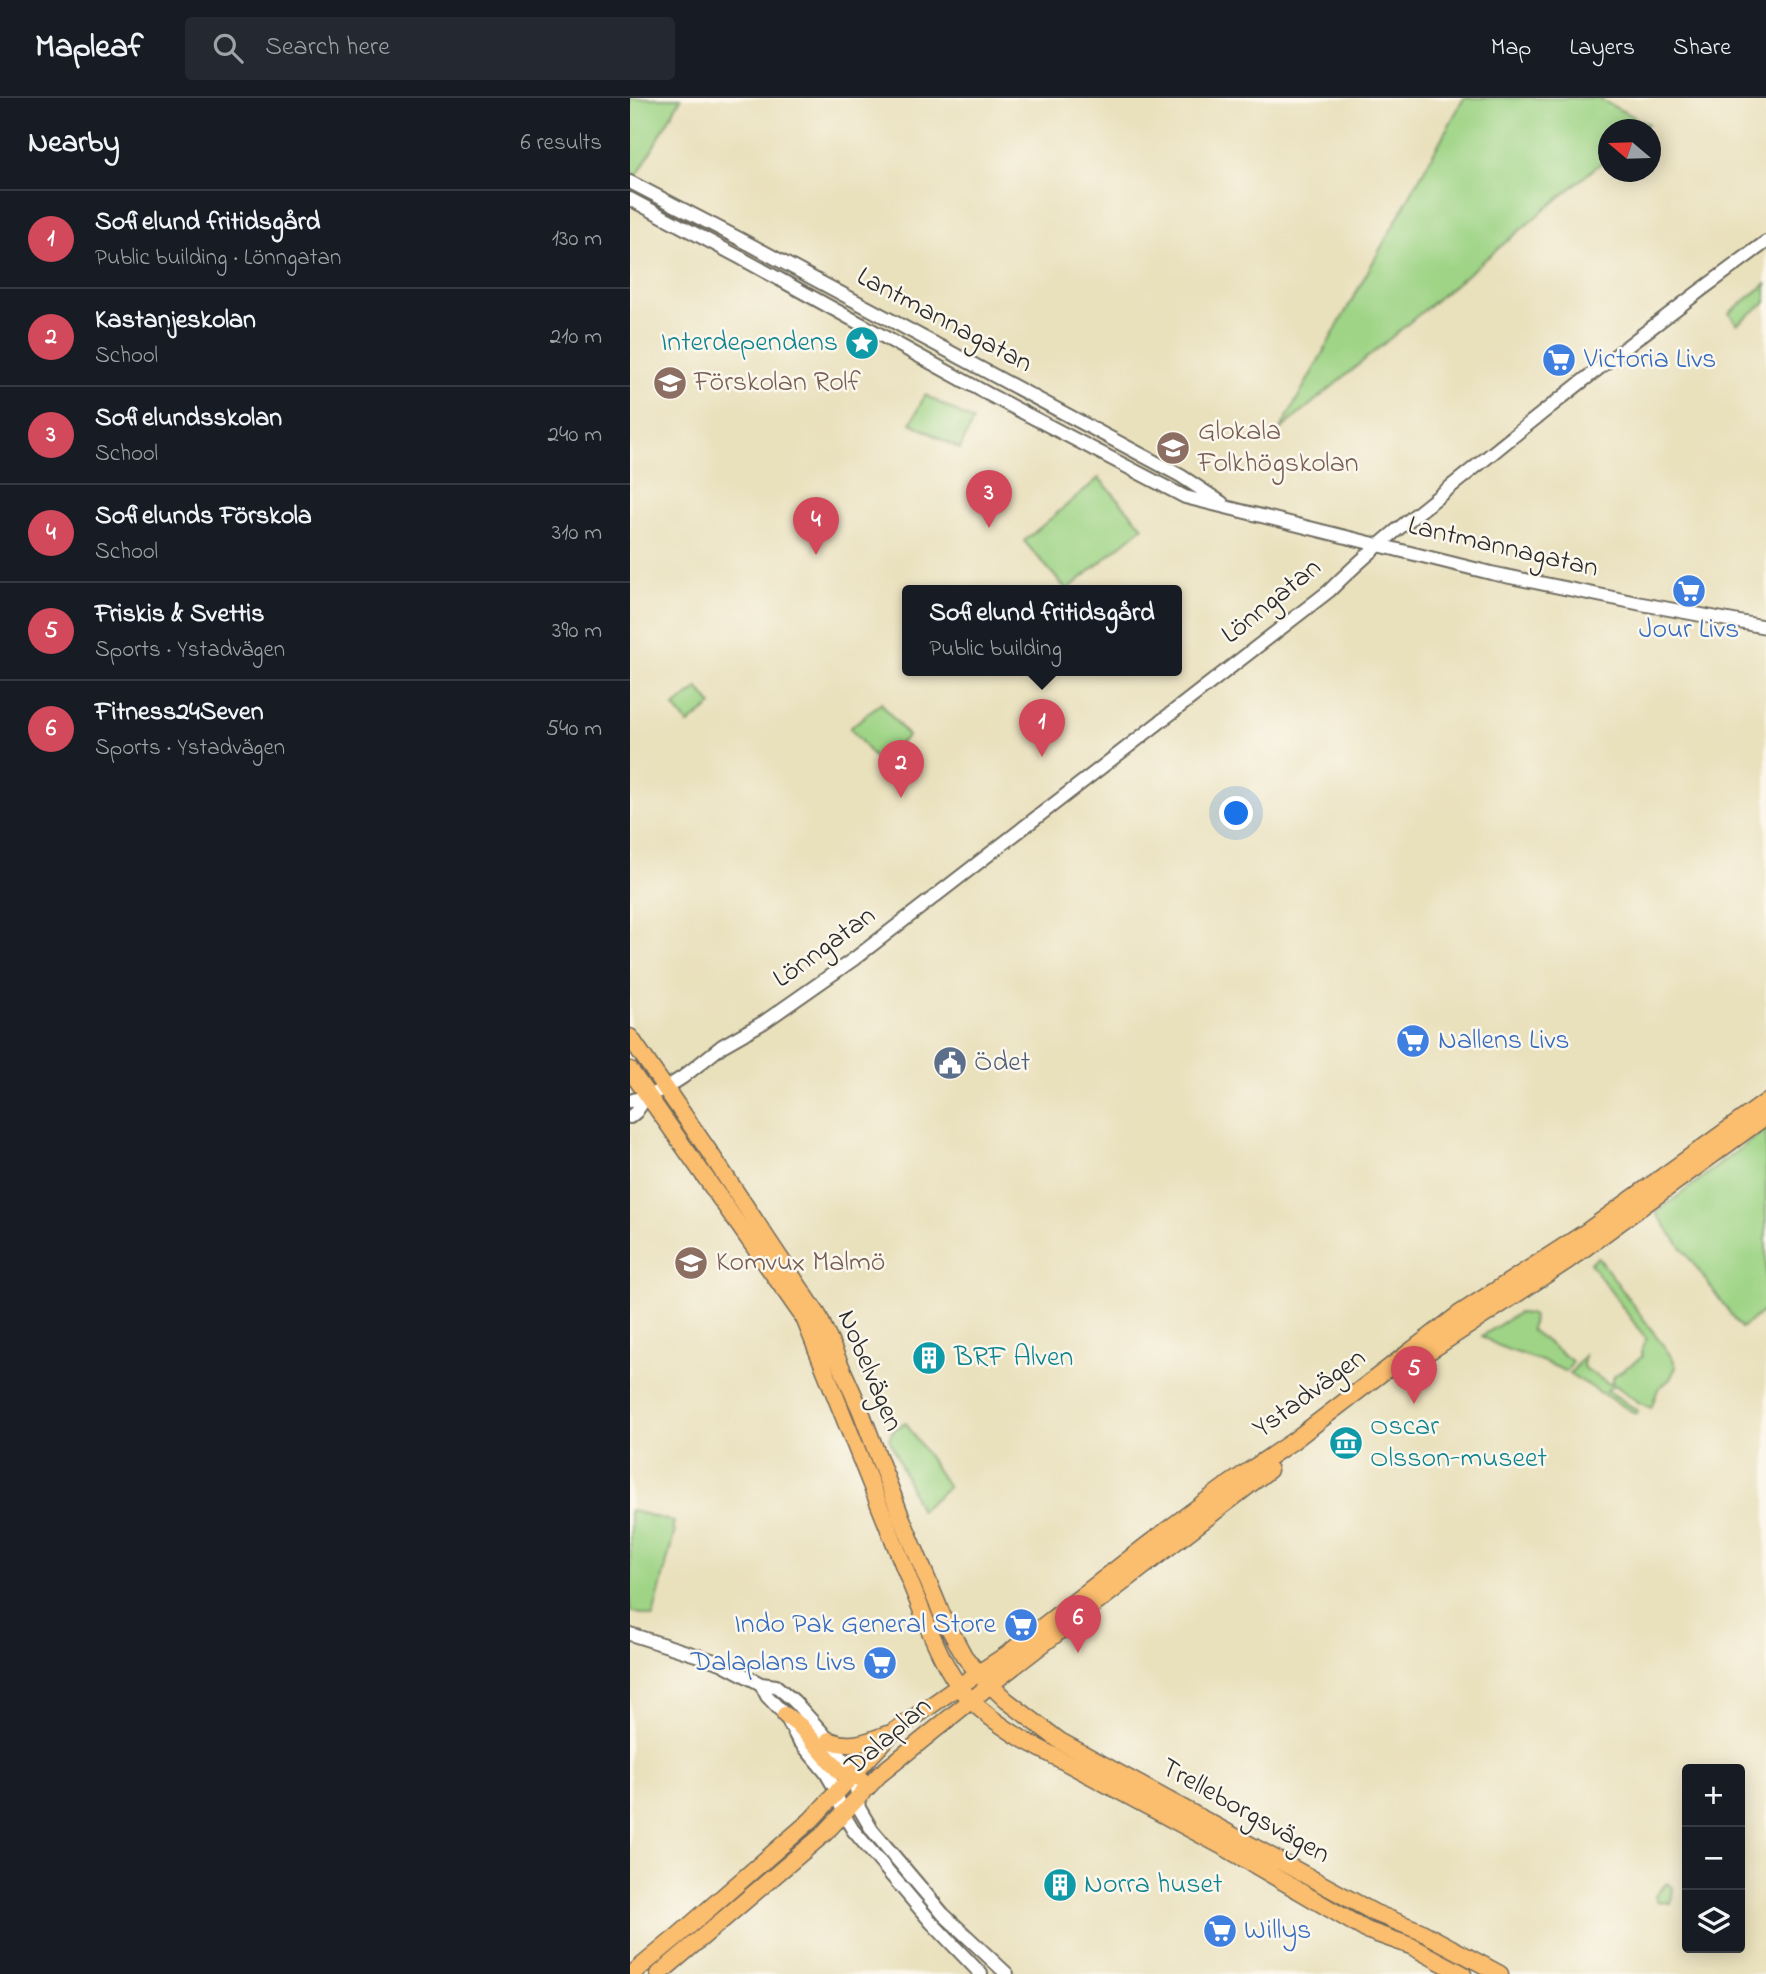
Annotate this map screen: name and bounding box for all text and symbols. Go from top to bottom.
search box [185,17,675,80]
text: Mapleaf [35,24,143,72]
icon: search [209,29,247,67]
text: Search here [265,29,390,67]
text: Map [1491,31,1531,66]
text: Layers [1569,31,1635,66]
text: Share [1673,31,1731,66]
north arrow [1598,119,1661,182]
text: Nearby [28,122,120,166]
text: 6 results [521,127,602,160]
text: Sofielund fritidsgård [95,204,320,242]
text: 1 [47,223,55,256]
text: 130 m [552,223,602,256]
text: Public building · Lönngatan [95,242,341,275]
street label: Lantmannagatan [849,257,1039,385]
text: Kastanjeskolan [95,302,256,340]
text: 2 [45,321,57,354]
text: 210 m [550,321,602,354]
place label: Interdependens [661,323,838,364]
place icon: Interdependens [843,324,881,362]
text: School [95,340,158,373]
place label: Victoria Livs [1583,340,1716,381]
supermarket icon: Victoria Livs [1540,341,1578,379]
place label: Förskolan Rolf [693,363,861,404]
school or university icon: Förskolan Rolf [651,364,689,402]
text: Sofielundsskolan [95,400,282,438]
place label: Glokala Folkhögskolan [1197,412,1359,485]
text: 3 [46,419,56,452]
text: 240 m [548,419,602,452]
school or university icon: Glokala Folkhögskolan [1154,429,1192,467]
text: School [95,438,158,471]
pin: 3 [966,470,1012,528]
pin: 4 [793,497,839,555]
text: Sofielunds Förskola [95,498,312,536]
street label: Lantmannagatan [1404,506,1602,590]
text: 4 [46,517,56,550]
text: 310 m [552,517,602,550]
text: School [95,536,158,569]
street label: Lönngatan [1213,549,1331,655]
supermarket icon: Jour Livs [1670,572,1708,610]
popup [902,585,1182,676]
text: Sofielund fritidsgård [929,595,1155,633]
text: Friskis & Svettis [95,596,264,634]
place label: Jour Livs [1639,610,1739,651]
text: 5 [44,615,58,648]
text: 390 m [552,615,602,648]
text: Public building [929,633,1062,666]
text: Sports · Ystadvägen [95,634,285,667]
text: Fitness24Seven [95,694,263,732]
pin: 1 [1019,699,1065,757]
text: 6 [46,713,56,746]
text: 540 m [546,713,602,746]
text: Sports · Ystadvägen [95,732,285,765]
pin: 2 [878,740,924,798]
your location [1219,796,1253,830]
street label: Lönngatan [765,897,885,999]
place label: Nallens Livs [1438,1021,1570,1062]
supermarket icon: Nallens Livs [1394,1022,1432,1060]
place label: Ödet [974,1043,1030,1084]
public building icon: Ödet [931,1044,969,1082]
place label: Komvux Malmö [716,1243,885,1284]
school or university icon: Komvux Malmö [672,1244,710,1282]
street label: Nobelvägen [825,1304,913,1438]
place label: BRF Alven [953,1338,1073,1379]
building icon: BRF Alven [910,1339,948,1377]
street label: Ystadvägen [1245,1339,1375,1449]
pin: 5 [1391,1346,1437,1404]
place label: Oscar Olsson-museet [1370,1407,1547,1480]
museum icon: Oscar Olsson-museet [1327,1424,1365,1462]
pin: 6 [1055,1595,1101,1653]
place label: Indo Pak General Store [734,1605,996,1646]
supermarket icon: Indo Pak General Store [1002,1606,1040,1644]
place label: Dalaplans Livs [690,1643,856,1684]
supermarket icon: Dalaplans Livs [861,1644,899,1682]
street label: Dalaplan [836,1688,942,1787]
street label: Trelleborgsvägen [1153,1748,1337,1876]
map controls [1682,1764,1745,1953]
button: + [1682,1764,1745,1827]
button: − [1682,1827,1745,1890]
place label: Norra huset [1084,1865,1222,1906]
building icon: Norra huset [1041,1866,1079,1904]
button: layers [1682,1890,1745,1953]
place label: Willys [1244,1911,1311,1952]
supermarket icon: Willys [1201,1912,1239,1950]

